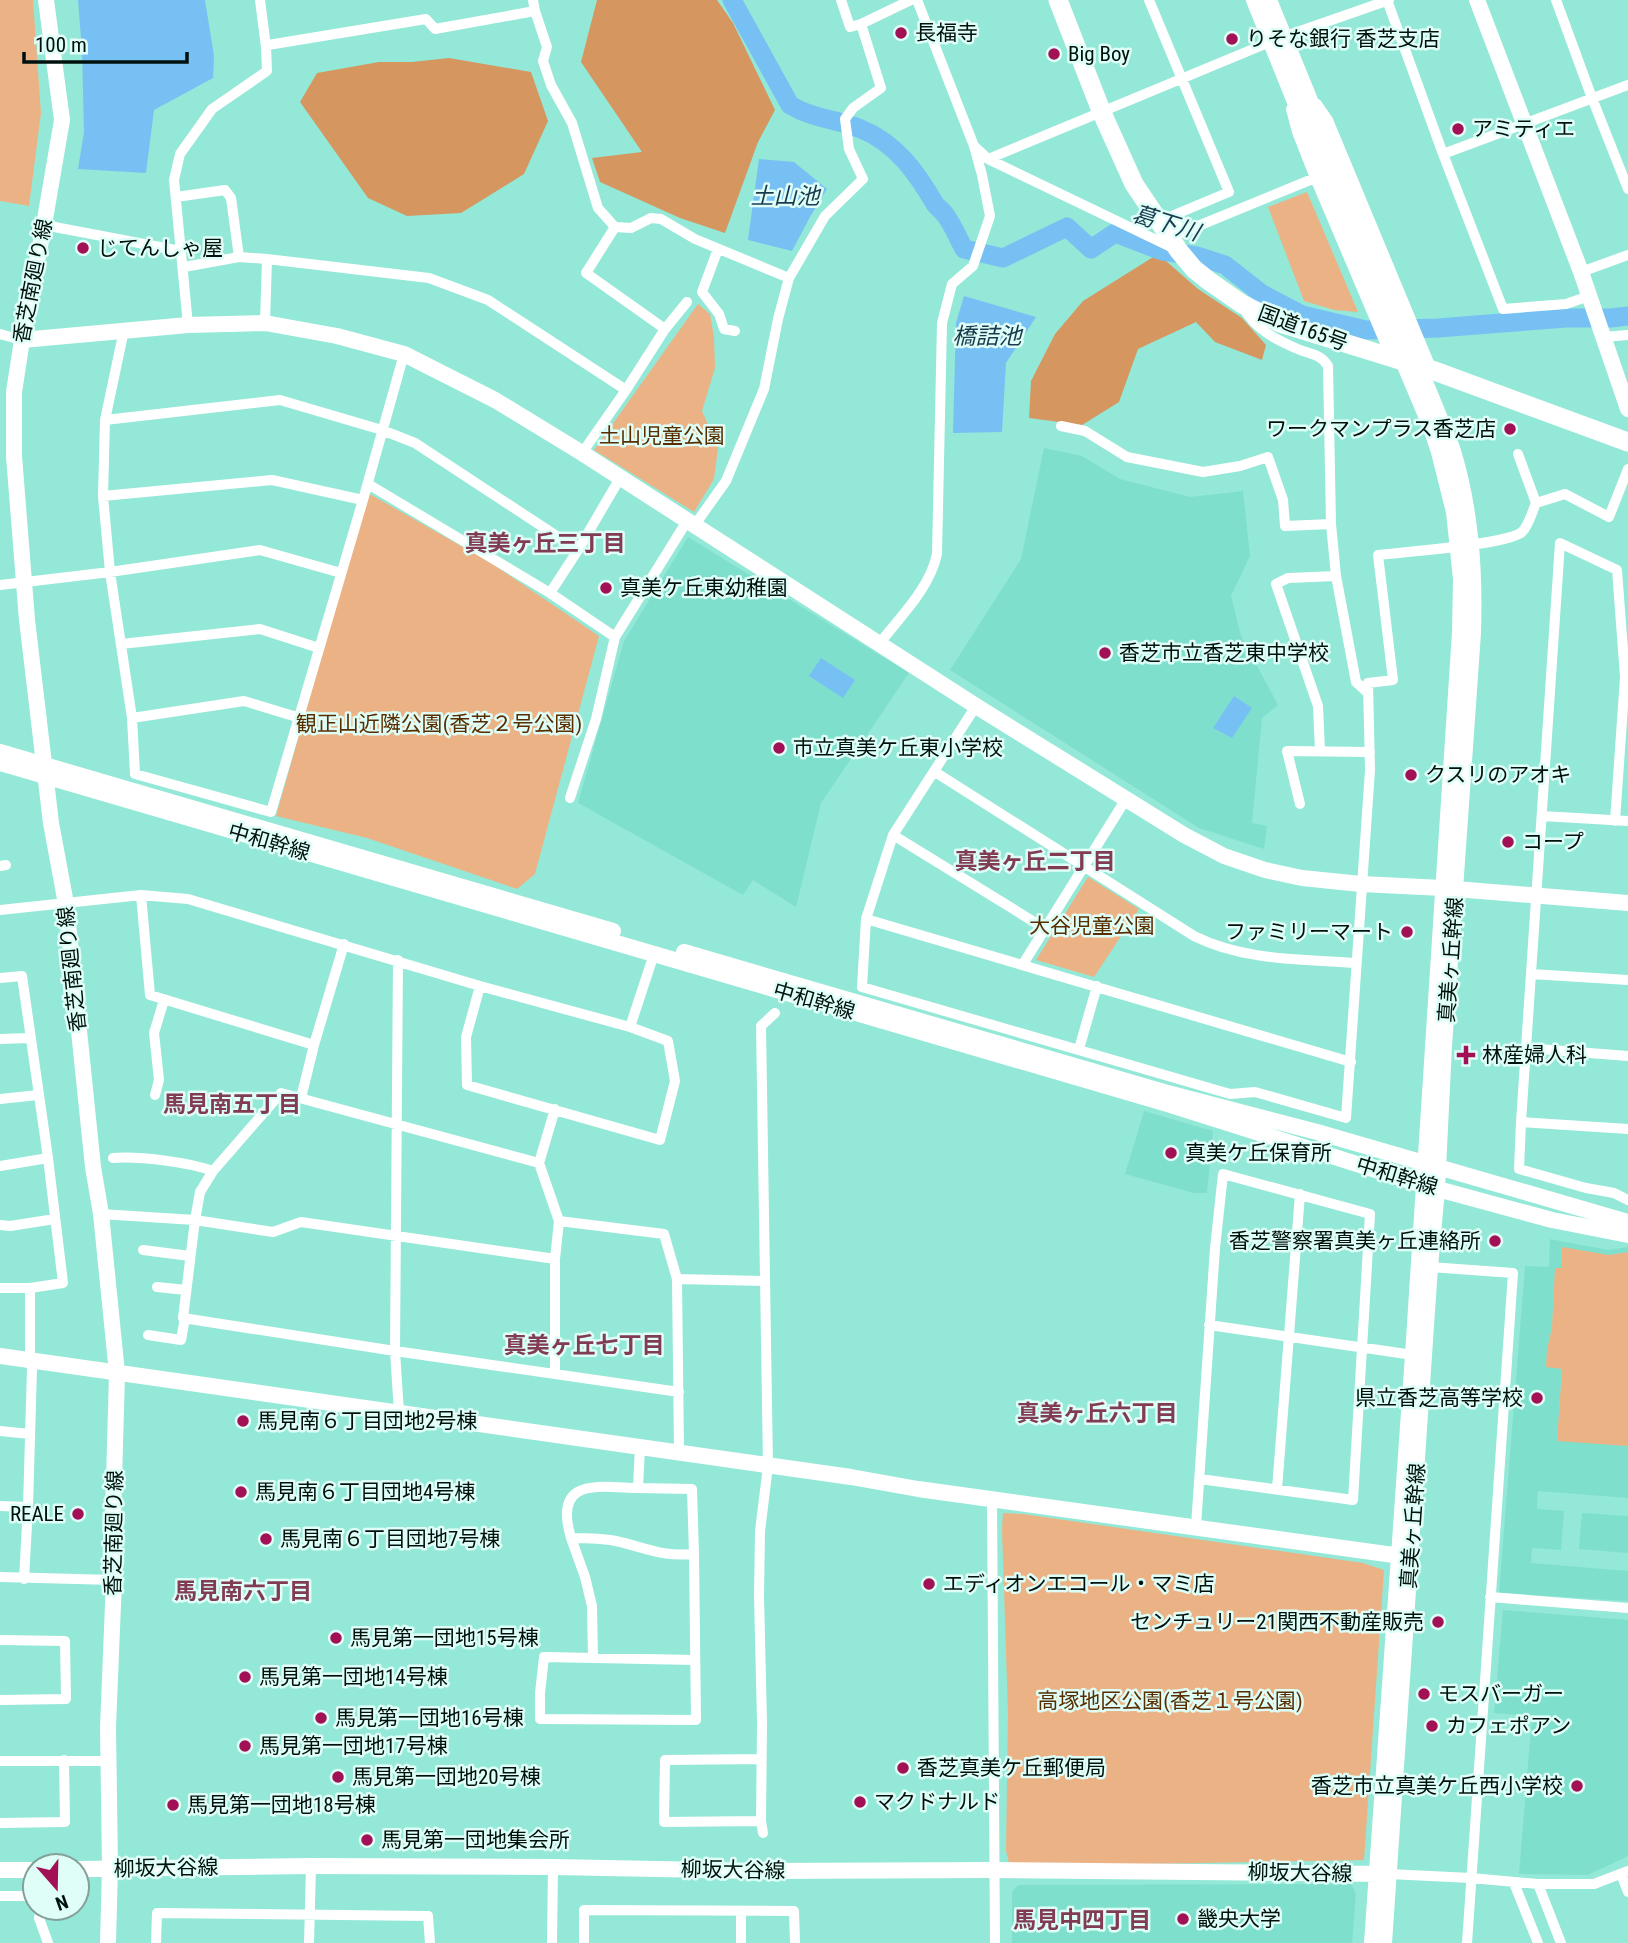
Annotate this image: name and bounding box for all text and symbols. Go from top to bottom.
scale bar [24,21,187,65]
place label: 長福寺 [915,21,978,45]
marker: 長福寺 [893,25,909,41]
place label: りそな銀行 香芝支店 [1246,27,1440,51]
marker: りそな銀行 香芝支店 [1224,31,1240,47]
text: 100 m [35,33,87,57]
place label: Big Boy [1068,42,1130,66]
marker: Big Boy [1046,46,1062,62]
place label: アミティエ [1472,117,1575,141]
marker: アミティエ [1450,121,1466,137]
water label: 土山池 [751,183,822,210]
water label: 葛下川 [1129,200,1206,247]
street label: 香芝南廻り線 [9,217,57,345]
place label: じてんしゃ屋 [97,236,223,260]
marker: じてんしゃ屋 [75,240,91,256]
street label: 国道165号 [1255,301,1351,355]
water label: 橋詰池 [953,323,1024,350]
place label: ワークマンプラス香芝店 [1266,417,1496,441]
marker: ワークマンプラス香芝店 [1502,421,1518,437]
park label: 土山児童公園 [599,424,725,448]
district label: 真美ヶ丘三丁目 [465,530,626,557]
place label: 真美ケ丘東幼稚園 [620,576,788,600]
marker: 真美ケ丘東幼稚園 [598,580,614,596]
place label: 香芝市立香芝東中学校 [1119,641,1329,665]
marker: 香芝市立香芝東中学校 [1097,645,1113,661]
park label: 観正山近隣公園(香芝２号公園) [296,712,582,736]
place label: 市立真美ケ丘東小学校 [793,736,1003,760]
marker: 市立真美ケ丘東小学校 [771,740,787,756]
place label: クスリのアオキ [1425,763,1571,787]
marker: クスリのアオキ [1403,767,1419,783]
street label: 中和幹線 [225,819,313,865]
place label: コープ [1522,830,1584,854]
marker: コープ [1500,834,1516,850]
district label: 真美ヶ丘二丁目 [955,848,1116,875]
street label: 真美ヶ丘幹線 [1435,896,1467,1024]
street label: 香芝南廻り線 [53,905,91,1033]
park label: 大谷児童公園 [1029,914,1155,938]
place label: ファミリーマート [1225,920,1393,944]
marker: ファミリーマート [1399,924,1415,940]
street label: 中和幹線 [770,978,858,1024]
place label: 林産婦人科 [1482,1043,1587,1067]
marker: 林産婦人科 [1456,1045,1476,1065]
district label: 馬見南五丁目 [163,1091,301,1118]
place label: 真美ケ丘保育所 [1185,1141,1332,1165]
marker: 真美ケ丘保育所 [1163,1145,1179,1161]
street label: 中和幹線 [1353,1152,1441,1200]
place label: 香芝警察署真美ヶ丘連絡所 [1229,1229,1481,1253]
marker: 香芝警察署真美ヶ丘連絡所 [1487,1233,1503,1249]
district label: 真美ヶ丘七丁目 [504,1332,665,1359]
place label: 県立香芝高等学校 [1355,1386,1523,1410]
marker: 県立香芝高等学校 [1529,1390,1545,1406]
district label: 真美ヶ丘六丁目 [1017,1400,1178,1427]
place label: 馬見南６丁目団地2号棟 [257,1409,477,1433]
marker: 馬見南６丁目団地2号棟 [235,1413,251,1429]
street label: 真美ヶ丘幹線 [1397,1462,1429,1590]
street label: 香芝南廻り線 [101,1470,127,1596]
place label: 馬見南６丁目団地4号棟 [255,1480,475,1504]
marker: 馬見南６丁目団地4号棟 [233,1484,249,1500]
place label: REALE [10,1502,64,1526]
marker: REALE [70,1506,86,1522]
place label: 馬見南６丁目団地7号棟 [280,1527,500,1551]
marker: 馬見南６丁目団地7号棟 [258,1531,274,1547]
place label: エディオンエコール・マミ店 [943,1572,1215,1596]
marker: エディオンエコール・マミ店 [921,1576,937,1592]
district label: 馬見南六丁目 [174,1578,312,1605]
place label: センチュリー21関西不動産販売 [1130,1610,1424,1634]
marker: センチュリー21関西不動産販売 [1430,1614,1446,1630]
place label: 馬見第一団地15号棟 [350,1626,539,1650]
marker: 馬見第一団地15号棟 [328,1630,344,1646]
place label: 馬見第一団地14号棟 [259,1665,448,1689]
marker: 馬見第一団地14号棟 [237,1669,253,1685]
place label: モスバーガー [1438,1682,1564,1706]
marker: モスバーガー [1416,1686,1432,1702]
park label: 高塚地区公園(香芝１号公園) [1037,1689,1303,1713]
place label: 馬見第一団地16号棟 [335,1706,524,1730]
marker: 馬見第一団地16号棟 [313,1710,329,1726]
place label: カフェポアン [1446,1714,1571,1738]
marker: カフェポアン [1424,1718,1440,1734]
place label: 馬見第一団地17号棟 [259,1734,448,1758]
marker: 馬見第一団地17号棟 [237,1738,253,1754]
place label: 香芝真美ケ丘郵便局 [917,1756,1106,1780]
marker: 香芝真美ケ丘郵便局 [895,1760,911,1776]
place label: 馬見第一団地20号棟 [352,1765,541,1789]
marker: 馬見第一団地20号棟 [330,1769,346,1785]
place label: 香芝市立真美ケ丘西小学校 [1311,1774,1563,1798]
marker: 香芝市立真美ケ丘西小学校 [1569,1778,1585,1794]
place label: マクドナルド [874,1790,1000,1814]
place label: 馬見第一団地18号棟 [187,1793,376,1817]
marker: マクドナルド [852,1794,868,1810]
marker: 馬見第一団地18号棟 [165,1797,181,1813]
place label: 馬見第一団地集会所 [381,1828,570,1852]
marker: 馬見第一団地集会所 [359,1832,375,1848]
north arrow [21,1852,91,1922]
street label: 柳坂大谷線 [113,1855,219,1881]
street label: 柳坂大谷線 [680,1857,786,1883]
street label: 柳坂大谷線 [1247,1860,1353,1886]
text: N [52,1890,71,1915]
district label: 馬見中四丁目 [1013,1907,1151,1934]
place label: 畿央大学 [1197,1907,1281,1931]
marker: 畿央大学 [1175,1911,1191,1927]

